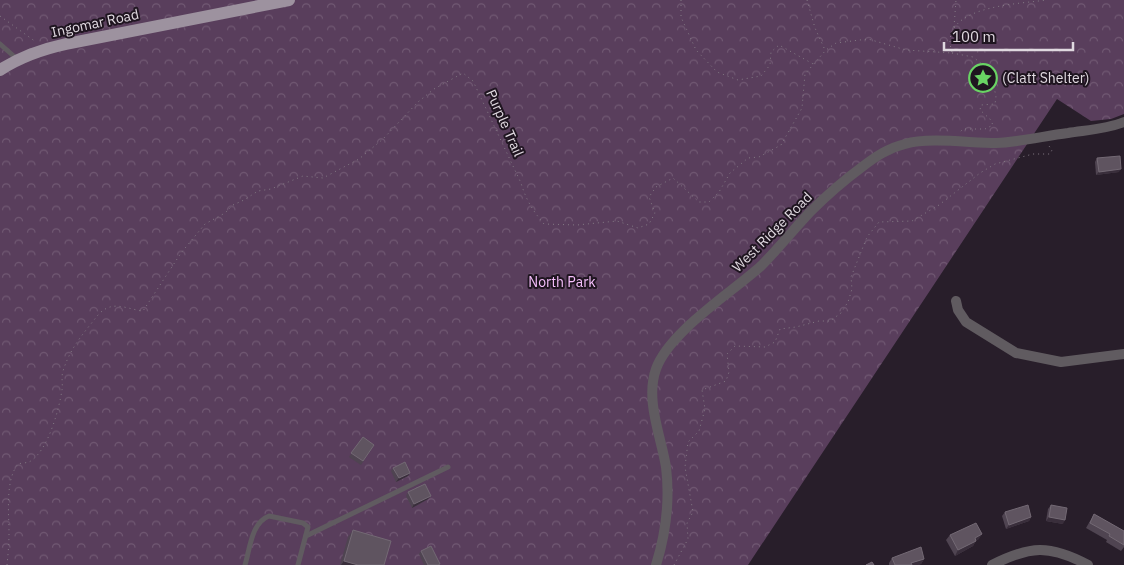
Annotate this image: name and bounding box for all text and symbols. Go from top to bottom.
street label: Ingomar Road [50,5,140,41]
scale bar [944,20,1073,52]
text: 100 m [952,27,996,46]
place icon: (Clatt Shelter) [968,63,998,93]
place label: (Clatt Shelter) [1002,69,1090,87]
street label: Purple Trail [482,87,528,160]
street label: West Ridge Road [728,188,816,276]
park label: North Park [528,273,596,291]

